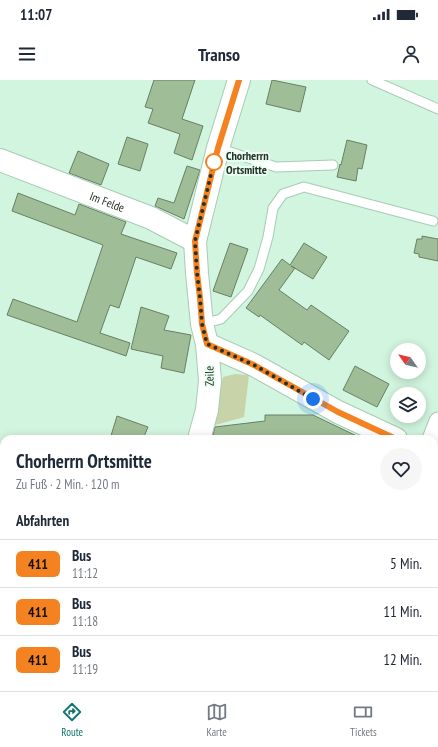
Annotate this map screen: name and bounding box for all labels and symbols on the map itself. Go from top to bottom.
place label: Chorherrn Ortsmitte [226,148,269,177]
marker: Chorherrn Ortsmitte [205,153,223,171]
street label: Im Felde [88,188,127,215]
north arrow [390,343,426,379]
street label: Zeile [201,366,217,386]
your location [303,389,323,409]

